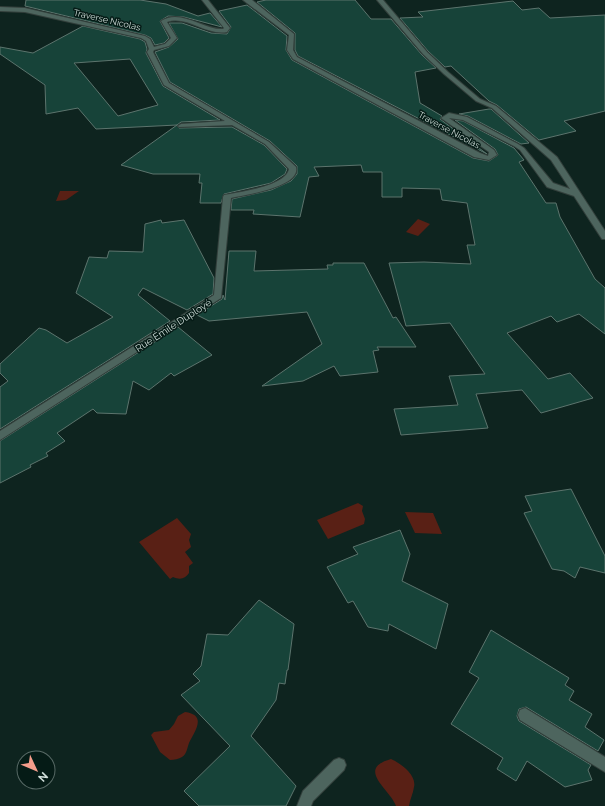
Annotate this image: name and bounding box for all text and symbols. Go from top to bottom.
street label: Traverse Nicolas [73,7,142,33]
street label: Traverse Nicolas [416,110,482,151]
street label: Rue Émile Duployé [133,297,213,354]
north arrow [16,750,56,790]
text: N [35,769,50,784]

